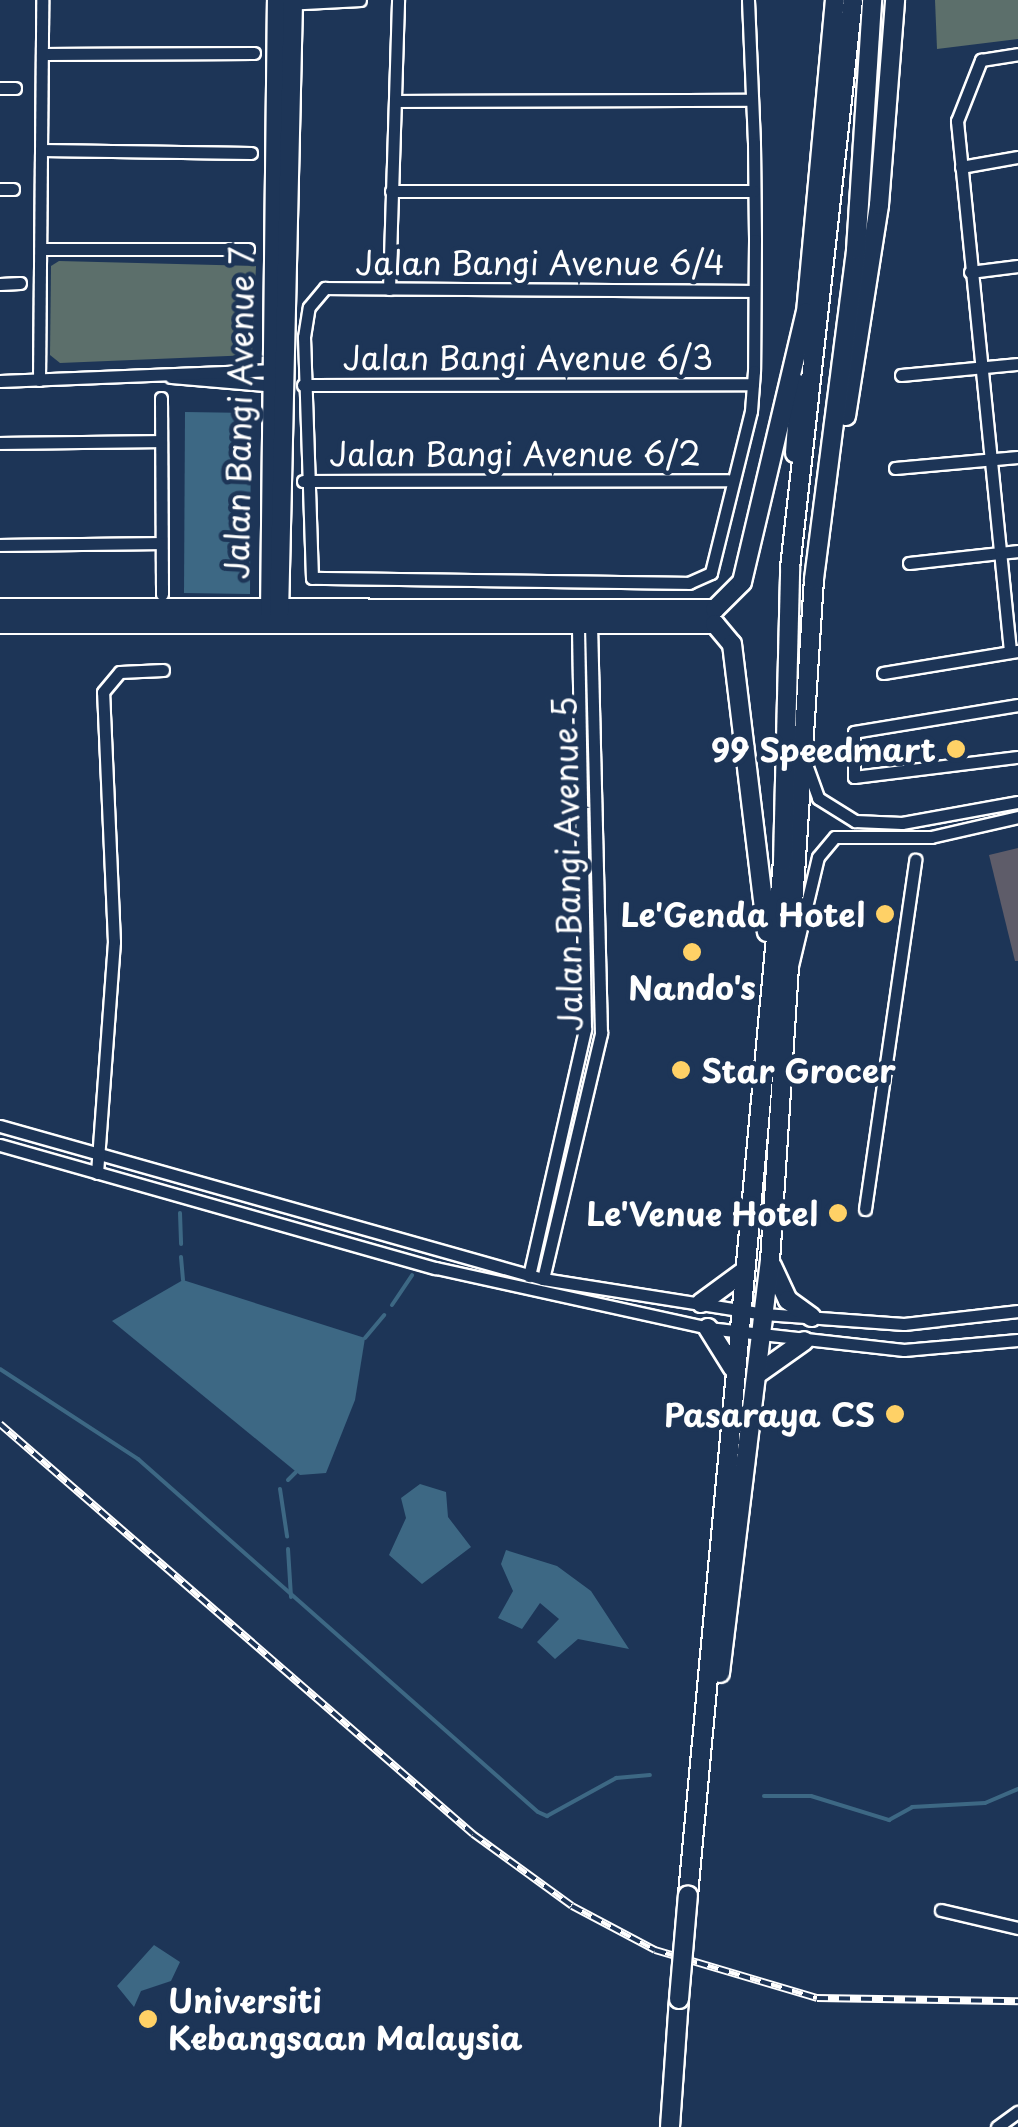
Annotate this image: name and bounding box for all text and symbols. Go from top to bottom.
street label: Jalan Bangi Avenue 6/4 [354,243,726,281]
street label: Jalan Bangi Avenue 7 [217,246,261,580]
street label: Jalan Bangi Avenue 6/3 [342,338,714,376]
street label: Jalan Bangi Avenue 6/2 [328,434,702,472]
street label: Jalan Bangi Avenue 5 [545,695,589,1033]
place label: 99 Speedmart [709,730,936,768]
marker: 99 Speedmart [945,738,967,760]
place label: Le'Genda Hotel [622,895,865,933]
marker: Le'Genda Hotel [874,903,896,925]
marker: Nando's [681,941,703,963]
place label: Nando's [628,968,756,1006]
place label: Star Grocer [701,1051,897,1089]
marker: Star Grocer [670,1059,692,1081]
place label: Le'Venue Hotel [585,1194,818,1232]
marker: Le'Venue Hotel [827,1202,849,1224]
place label: Pasaraya CS [665,1395,875,1433]
marker: Pasaraya CS [884,1403,906,1425]
place label: Universiti Kebangsaan Malaysia [168,1982,523,2057]
marker: Universiti Kebangsaan Malaysia [137,2008,159,2030]

